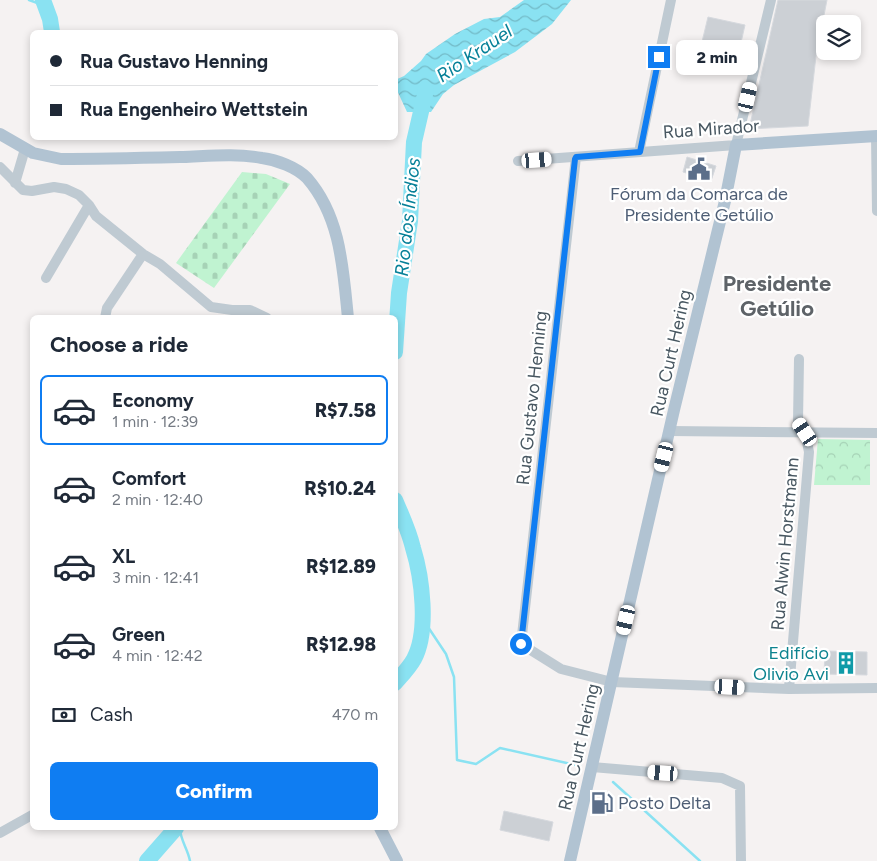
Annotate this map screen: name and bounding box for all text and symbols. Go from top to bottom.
map controls [816,15,861,60]
button: layers [816,15,861,60]
water label: Rio Krauel [432,19,517,87]
callout: 2 min [676,40,759,74]
route end [648,46,670,68]
text: 2 min [697,48,737,67]
text: Rua Gustavo Henning [80,50,268,73]
car [737,81,758,113]
text: Rua Engenheiro Wettstein [80,98,308,121]
street label: Rua Mirador [662,115,760,143]
car [521,151,552,169]
public building icon: Fórum da Comarca de Presidente Getúlio [686,156,712,182]
water label: Rio dos Índios [390,157,425,278]
place label: Fórum da Comarca de Presidente Getúlio [610,183,788,226]
district label: Presidente Getúlio [723,270,831,322]
street label: Rua Curt Hering [646,287,696,419]
street label: Rua Gustavo Henning [512,310,552,486]
text: Choose a ride [50,331,188,358]
icon: car [52,388,97,433]
text: Economy [112,389,194,412]
text: R$7.58 [315,399,376,422]
text: 1 min · 12:39 [112,412,198,431]
car [790,415,819,449]
car [653,441,674,473]
street label: Rua Alwin Horstmann [766,457,804,631]
icon: car [52,466,97,511]
text: Comfort [112,467,187,490]
text: R$10.24 [304,477,376,500]
text: 2 min · 12:40 [112,490,203,509]
icon: car [52,544,97,589]
text: XL [112,545,135,568]
text: R$12.89 [306,555,376,578]
text: 3 min · 12:41 [112,568,199,587]
car [615,604,636,636]
icon: car [52,622,97,667]
text: Green [112,623,165,646]
text: R$12.98 [306,633,376,656]
route start [510,633,532,655]
place label: Edifício Olivio Avi [753,642,829,685]
text: 4 min · 12:42 [112,646,203,665]
building icon: Edifício Olivio Avi [833,650,859,676]
car [714,679,745,695]
street label: Rua Curt Hering [554,681,604,813]
icon: cash [50,701,78,729]
text: Cash [90,703,133,726]
text: 470 m [332,705,378,724]
button: Confirm [50,762,378,820]
car [647,764,678,782]
fuel station icon: Posto Delta [589,790,615,816]
place label: Posto Delta [618,792,711,814]

